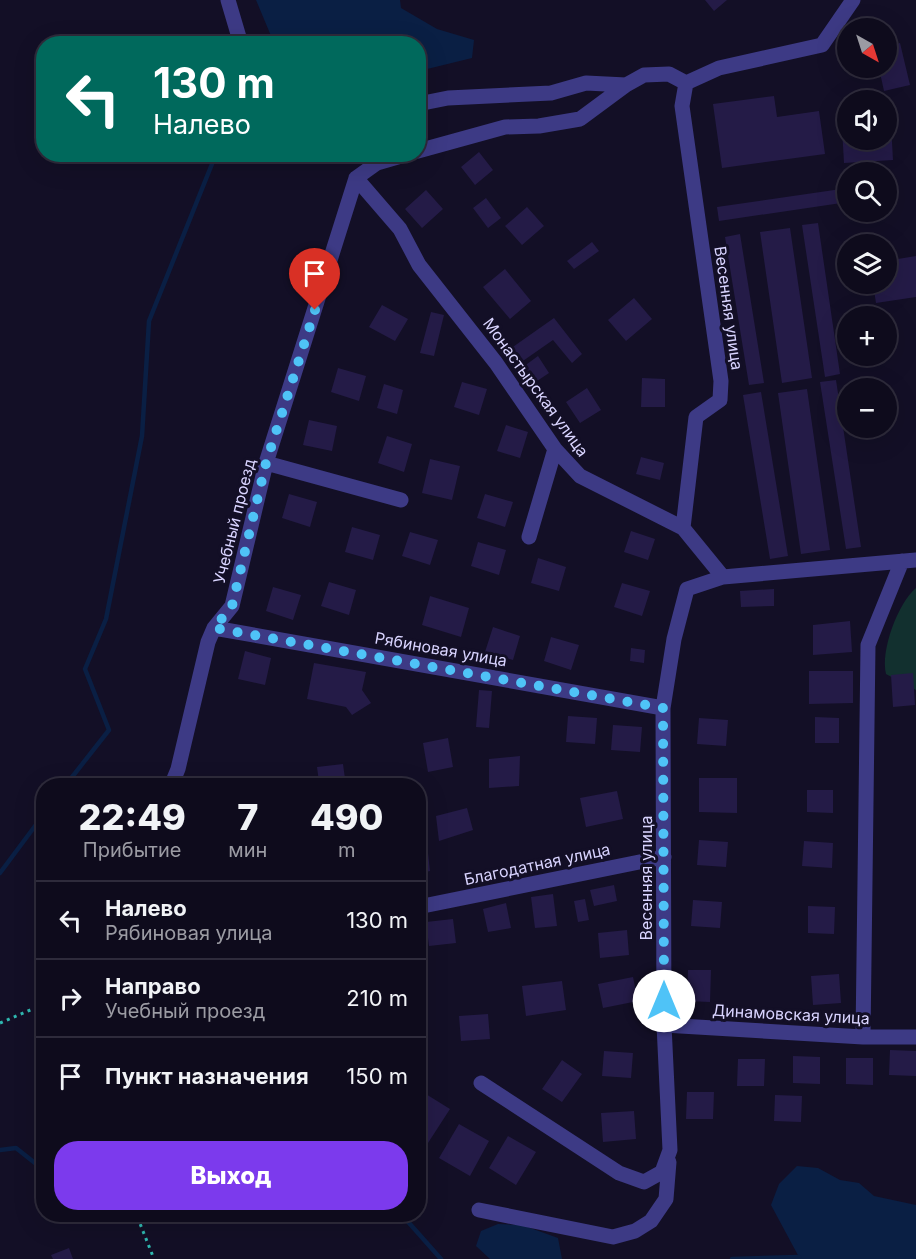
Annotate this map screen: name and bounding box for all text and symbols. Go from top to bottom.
north arrow [837,18,897,78]
map controls [837,18,897,438]
text: 130 m [153,57,275,108]
icon: left [54,60,132,138]
button: sound [837,90,897,150]
text: Налево [153,108,251,141]
button: search [837,162,897,222]
button: layers [837,234,897,294]
street label: Весенняя улица [710,245,748,371]
pin [289,248,340,310]
icon: arrive [298,257,331,290]
button: + [837,306,897,366]
street label: Монастырская улица [479,314,593,460]
button: − [837,378,897,438]
street label: Учебный проезд [209,456,259,586]
street label: Рябиновая улица [373,628,509,670]
text: 22:49 [79,795,186,839]
text: 7 [237,795,258,839]
text: 490 [310,795,383,839]
street label: Весенняя улица [636,816,656,940]
text: Прибытие [83,838,181,862]
text: мин [228,838,267,862]
text: m [338,838,355,862]
street label: Благодатная улица [462,839,612,889]
text: Налево [105,895,187,921]
icon: left [54,904,87,937]
text: 130 m [346,907,408,933]
text: Рябиновая улица [105,921,272,945]
position arrow [632,969,696,1033]
text: Направо [105,973,201,999]
icon: right [54,982,87,1015]
text: 210 m [346,985,408,1011]
text: Учебный проезд [105,999,265,1023]
street label: Динамовская улица [712,1000,870,1028]
icon: arrive [54,1060,87,1093]
text: Пункт назначения [105,1063,309,1089]
text: 150 m [346,1063,408,1089]
button: Выход [54,1141,408,1210]

